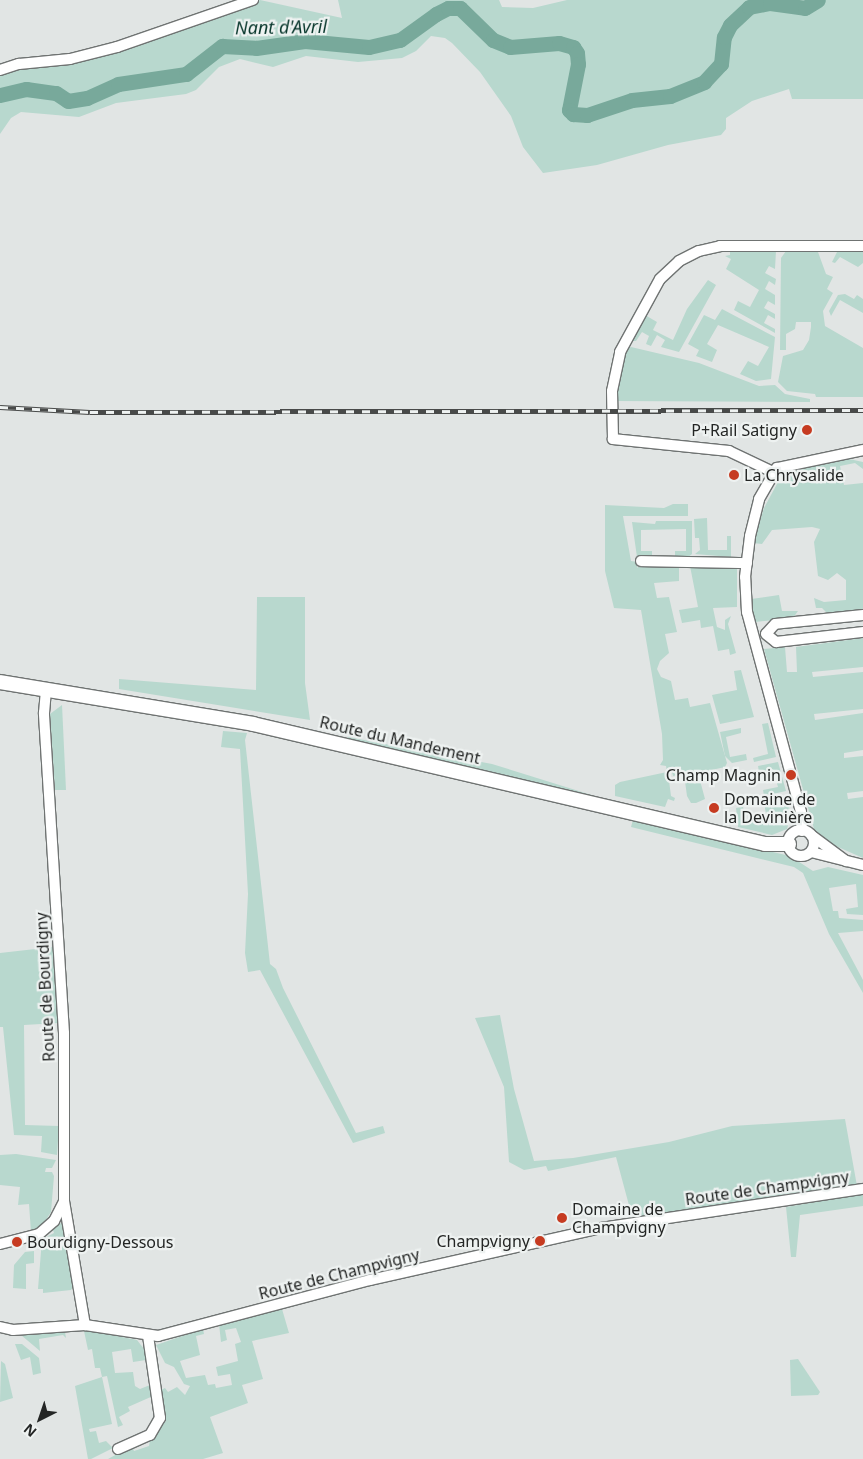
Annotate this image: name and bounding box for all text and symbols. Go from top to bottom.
water label: Nant d'Avril [235,15,327,39]
place label: P+Rail Satigny [691,420,797,440]
marker: P+Rail Satigny [801,424,813,436]
place label: La Chrysalide [744,465,844,485]
marker: La Chrysalide [728,469,740,481]
street label: Route du Mandement [318,712,482,768]
place label: Champ Magnin [666,765,781,785]
marker: Champ Magnin [785,769,797,781]
place label: Domaine de la Devinière [724,789,815,827]
marker: Domaine de la Devinière [708,802,720,814]
street label: Route de Bourdigny [31,912,59,1062]
street label: Route de Champvigny [684,1167,850,1209]
place label: Domaine de Champvigny [572,1199,666,1237]
marker: Domaine de Champvigny [556,1212,568,1224]
place label: Champvigny [436,1231,530,1251]
place label: Bourdigny-Dessous [27,1232,174,1252]
marker: Champvigny [534,1235,546,1247]
marker: Bourdigny-Dessous [11,1236,23,1248]
street label: Route de Champvigny [257,1245,421,1303]
north arrow [15,1394,65,1444]
text: N [19,1420,40,1442]

